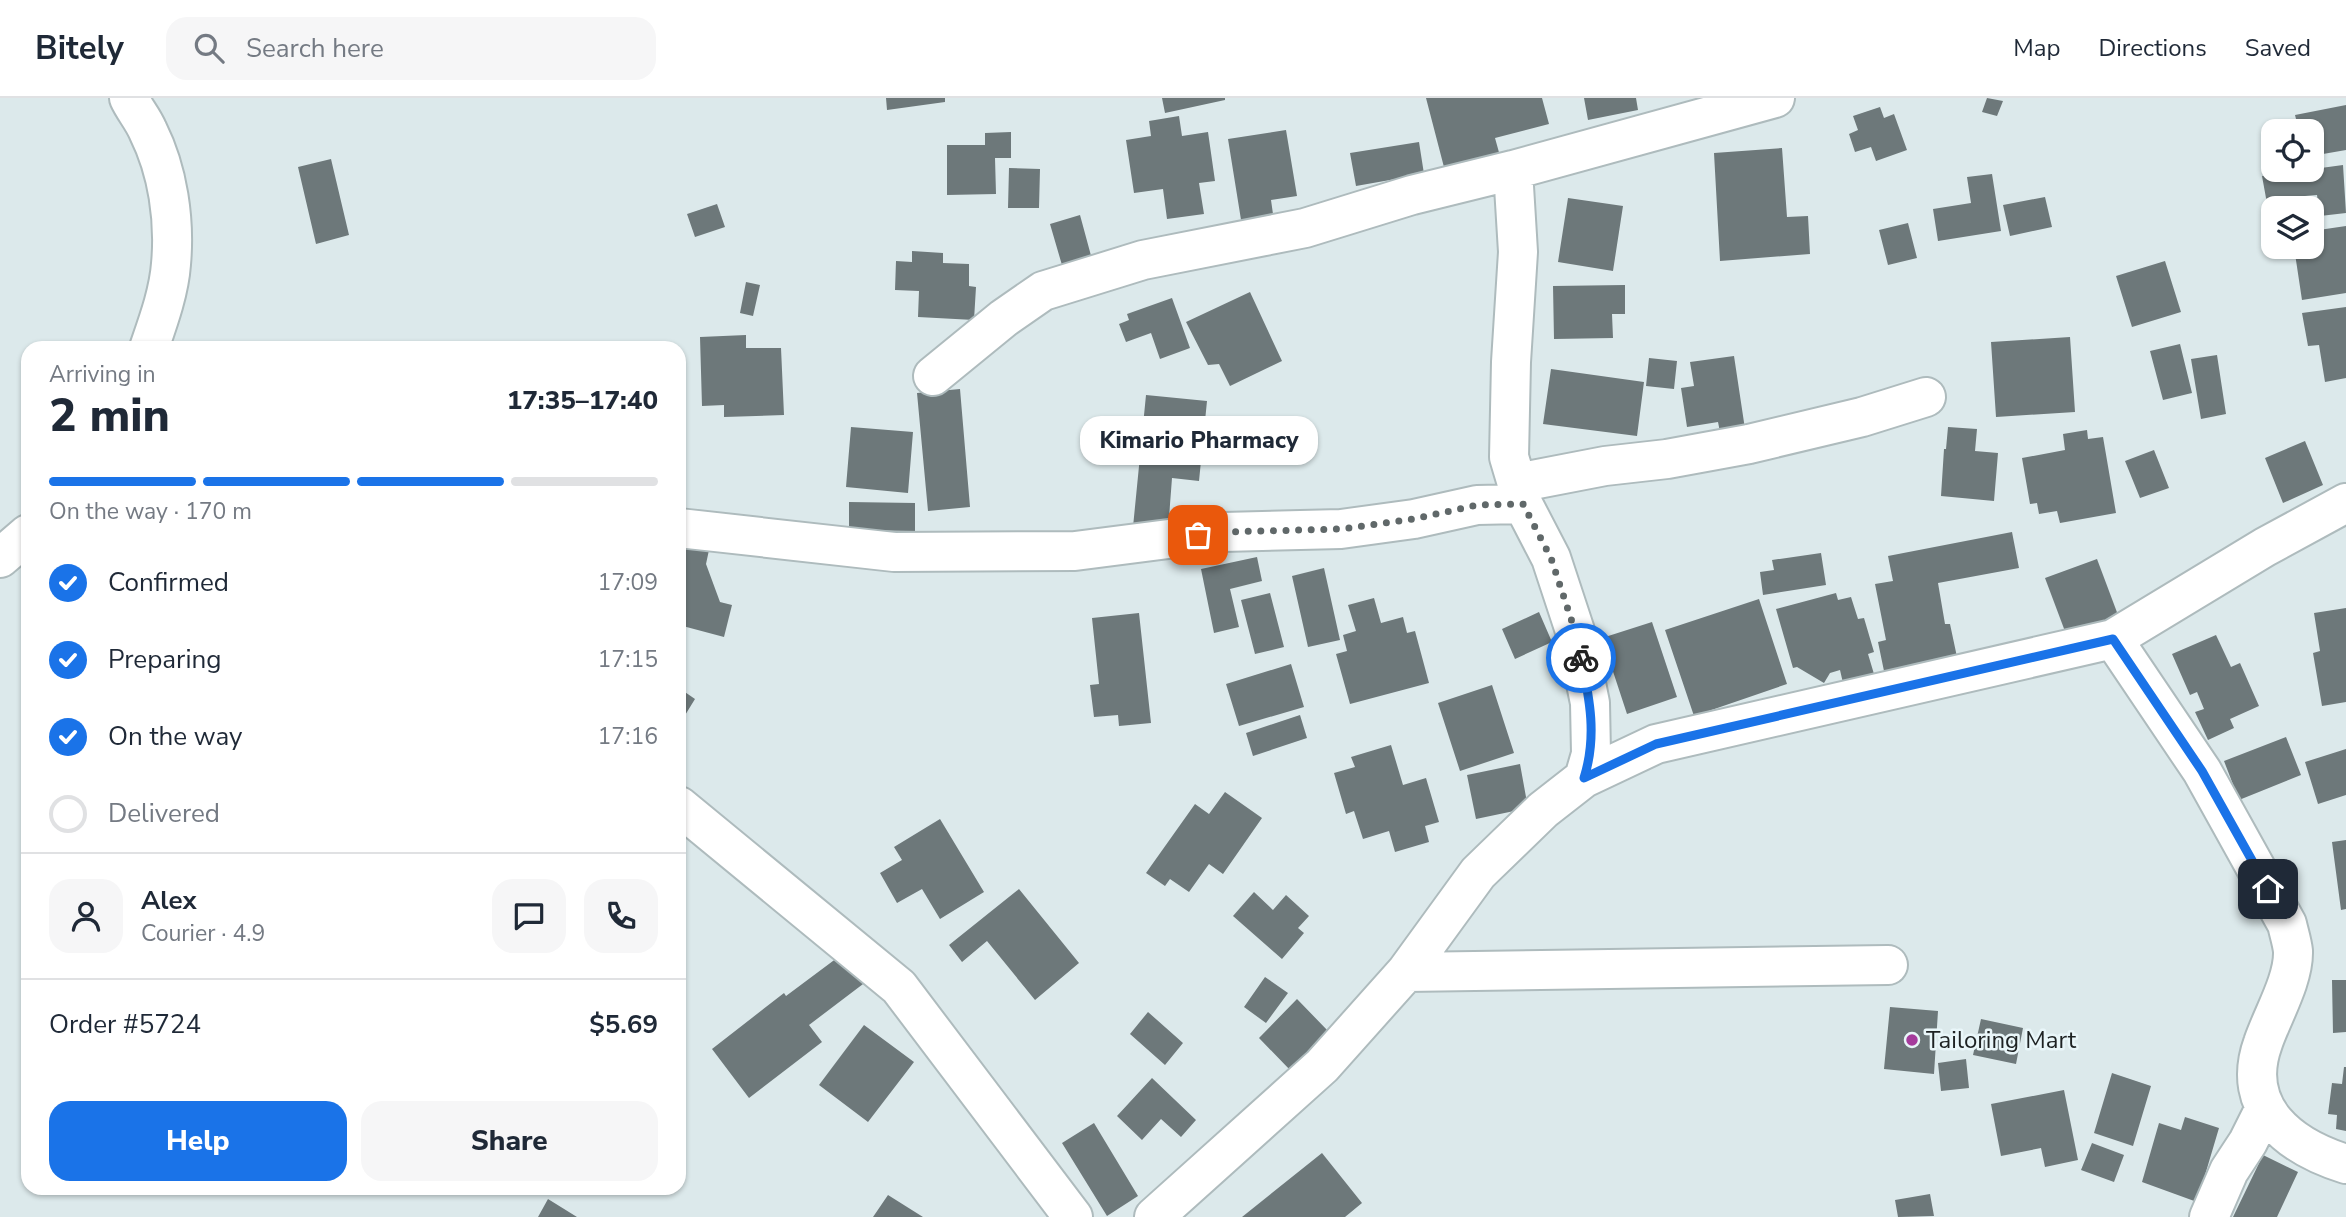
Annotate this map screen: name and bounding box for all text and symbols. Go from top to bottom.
search box [166,17,656,80]
text: Bitely [35,26,124,71]
icon: search [190,29,228,67]
text: Search here [246,31,384,66]
text: Map [2013,32,2060,64]
text: Directions [2098,32,2207,64]
text: Saved [2245,32,2311,64]
map controls [2261,119,2324,259]
button: locate [2261,119,2324,182]
button: layers [2261,196,2324,259]
text: Arriving in [49,359,156,390]
text: 17:35–17:40 [507,383,658,418]
text: 2 min [49,384,170,447]
callout: Kimario Pharmacy [1079,416,1317,465]
text: Kimario Pharmacy [1100,425,1298,456]
text: On the way · 170 m [49,496,252,527]
pin [1168,505,1228,565]
icon: bag [1179,516,1217,554]
icon: check [49,564,87,602]
text: Confirmed [108,565,229,600]
text: 17:09 [598,567,658,598]
courier [1546,623,1616,693]
icon: bike [1562,639,1600,677]
icon: check [49,641,87,679]
text: Preparing [108,642,221,677]
text: 17:15 [598,644,658,675]
icon: check [49,718,87,756]
text: On the way [108,719,242,754]
text: 17:16 [598,721,658,752]
text: Delivered [108,796,220,831]
pin [2238,859,2298,919]
icon: home [2249,870,2287,908]
button: person [49,879,123,953]
button: chat [492,879,566,953]
button: phone [584,879,658,953]
text: Alex [141,883,197,918]
text: Courier · 4.9 [141,918,265,949]
text: Order #5724 [49,1007,201,1042]
text: $5.69 [589,1007,658,1042]
place label: Tailoring Mart [1926,1024,2077,1056]
marker: Tailoring Mart [1904,1032,1920,1048]
button: Help [49,1101,347,1181]
button: Share [361,1101,658,1181]

